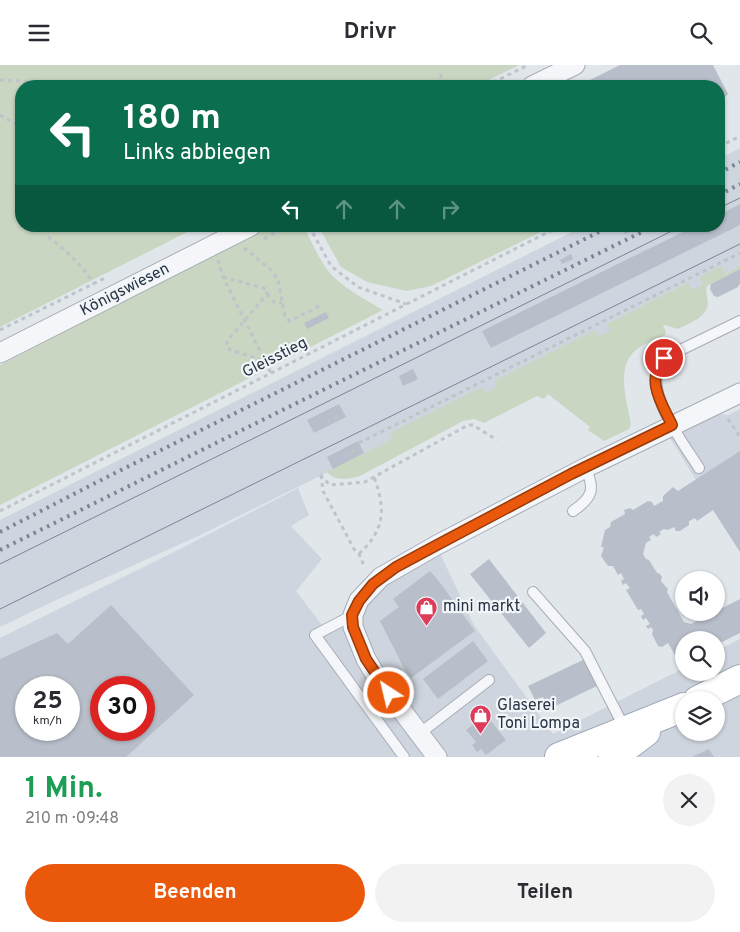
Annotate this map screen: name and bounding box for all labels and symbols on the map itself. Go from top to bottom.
street label: Königswiesen [77,259,173,321]
street label: Gleisstieg [239,333,311,383]
pin [643,337,685,379]
shop icon: mini markt [415,595,439,626]
place label: mini markt [443,597,520,617]
position arrow [362,666,414,718]
speed limit sign: 30 [90,676,155,741]
place label: Glaserei Toni Lompa [497,696,580,734]
shop icon: Glaserei Toni Lompa [469,703,493,734]

